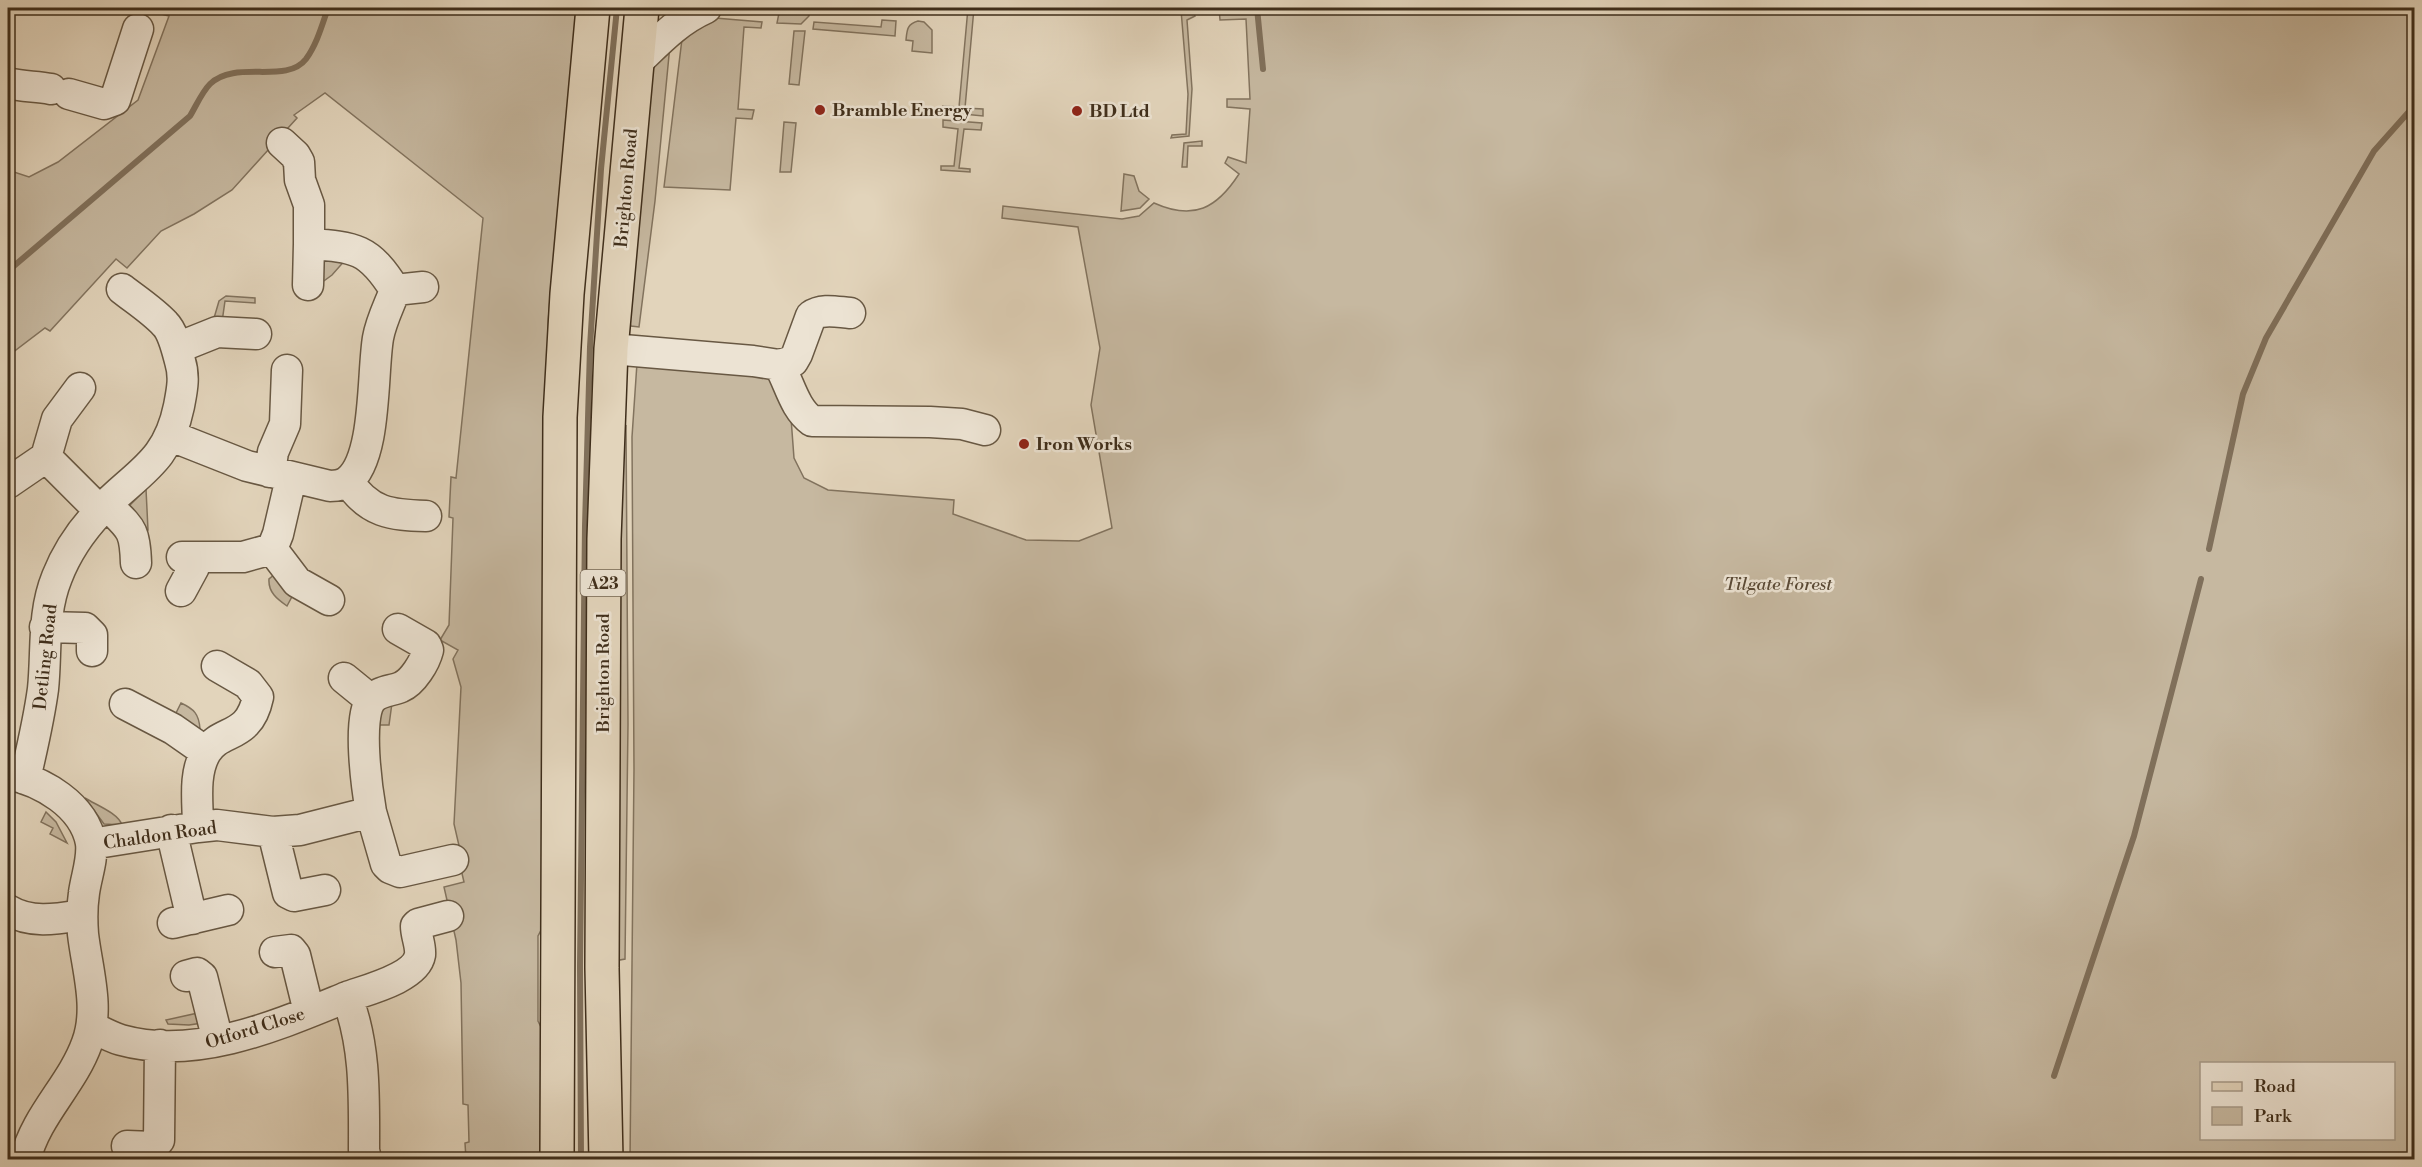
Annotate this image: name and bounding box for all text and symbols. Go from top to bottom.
place label: Bramble Energy [832,99,973,122]
place label: BD Ltd [1089,100,1150,123]
marker: Bramble Energy [813,103,827,117]
marker: BD Ltd [1070,104,1084,118]
street label: Brighton Road [610,127,643,249]
place label: Iron Works [1036,433,1132,456]
marker: Iron Works [1017,437,1031,451]
road number: A23 [580,570,626,596]
park label: Tilgate Forest [1724,573,1833,596]
street label: Detling Road [28,602,63,711]
street label: Brighton Road [592,613,615,734]
street label: Chaldon Road [102,816,219,855]
street label: Otford Close [202,1002,308,1055]
legend [2200,1062,2395,1140]
text: Road [2254,1075,2297,1098]
text: Park [2254,1105,2293,1128]

